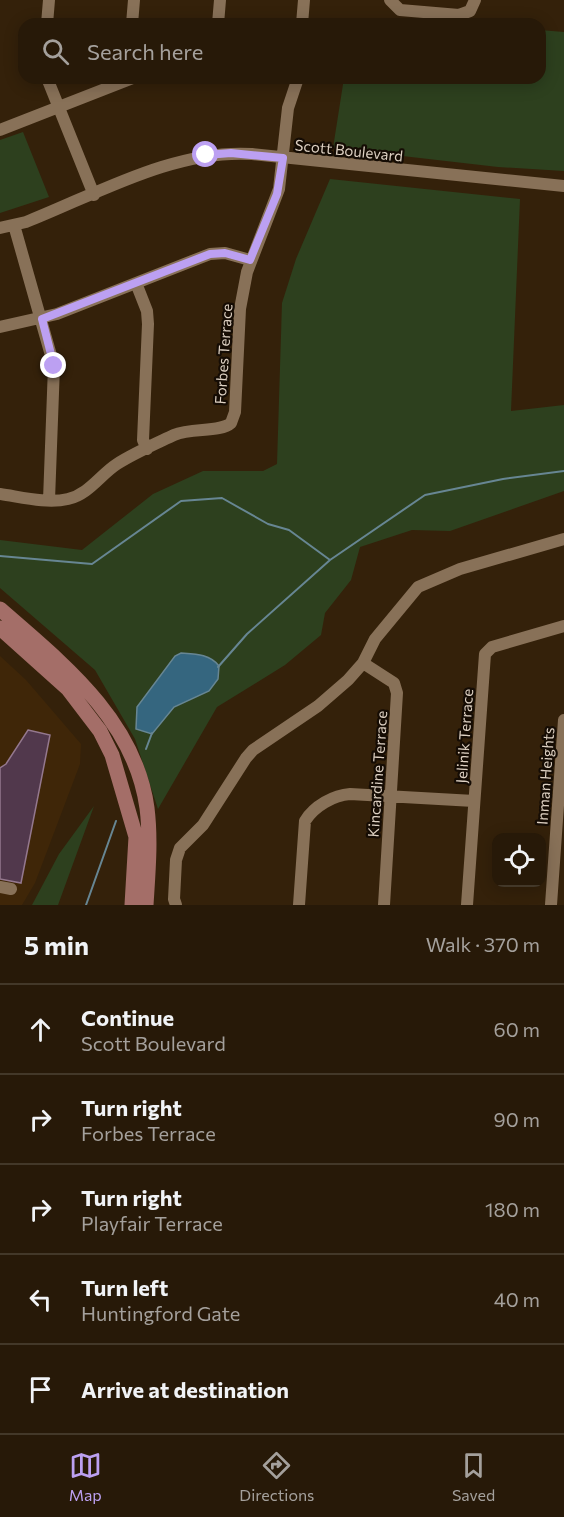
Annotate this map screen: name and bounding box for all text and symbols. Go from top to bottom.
search box [18,18,546,84]
icon: search [39,35,72,68]
text: Search here [87,38,203,65]
street label: Scott Boulevard [294,135,404,165]
route start [192,141,218,167]
street label: Forbes Terrace [210,303,236,405]
route end [40,352,66,378]
street label: Jelinik Terrace [452,688,476,784]
street label: Kincardine Terrace [364,710,390,838]
street label: Inman Heights [533,726,557,825]
map controls [492,833,546,887]
button: locate [492,833,546,887]
text: 5 min [24,929,89,960]
text: Walk · 370 m [426,932,540,956]
text: Continue [81,1004,174,1031]
icon: ahead [24,1013,57,1046]
text: 60 m [494,1017,540,1041]
text: Scott Boulevard [81,1031,226,1055]
text: Turn right [81,1094,182,1121]
icon: right [24,1103,57,1136]
text: 90 m [494,1107,540,1131]
text: Forbes Terrace [81,1121,216,1145]
text: Turn right [81,1184,182,1211]
icon: right [24,1193,57,1226]
text: 180 m [485,1197,540,1221]
text: Playfair Terrace [81,1211,223,1235]
text: Turn left [81,1274,168,1301]
icon: left [24,1283,57,1316]
text: 40 m [494,1287,540,1311]
text: Huntingford Gate [81,1301,240,1325]
icon: arrive [24,1373,57,1406]
text: Arrive at destination [81,1376,289,1403]
tab: Map [69,1449,102,1504]
tab: Directions [239,1449,314,1504]
tab: Saved [452,1449,495,1504]

